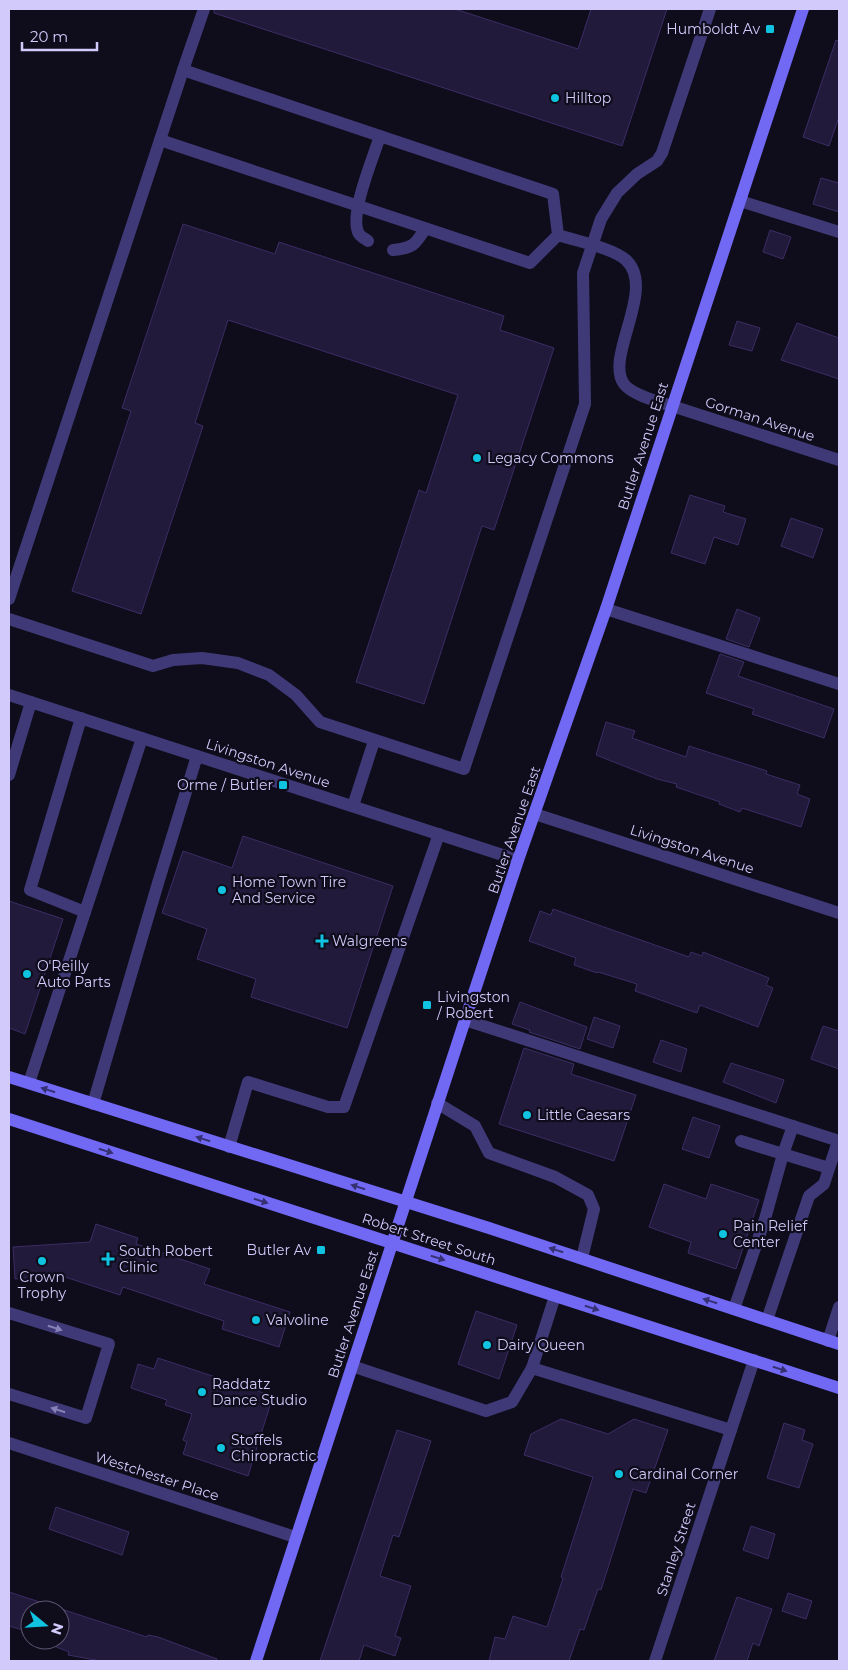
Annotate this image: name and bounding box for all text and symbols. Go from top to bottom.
scale bar [22,20,98,52]
place label: Humboldt Av [666,20,760,38]
marker: Humboldt Av [764,23,776,35]
text: 20 m [30,27,68,46]
place label: Hilltop [565,89,611,107]
marker: Hilltop [549,92,561,104]
street label: Butler Avenue East [614,379,672,512]
street label: Gorman Avenue [703,393,817,445]
place label: Legacy Commons [487,449,614,467]
marker: Legacy Commons [471,452,483,464]
street label: Livingston Avenue [204,734,332,792]
street label: Butler Avenue East [484,764,544,896]
place label: Orme / Butler [177,776,273,794]
marker: Orme / Butler [277,779,289,791]
street label: Livingston Avenue [628,820,756,878]
place label: Home Town Tire And Service [232,873,346,907]
marker: Home Town Tire And Service [216,884,228,896]
place label: Walgreens [332,932,407,950]
marker: Walgreens [316,935,328,947]
place label: O'Reilly Auto Parts [37,957,111,991]
marker: O'Reilly Auto Parts [21,968,33,980]
place label: Livingston / Robert [436,988,510,1022]
marker: Livingston / Robert [421,999,433,1011]
one-way arrow [41,1085,56,1093]
place label: Little Caesars [537,1106,630,1124]
marker: Little Caesars [521,1109,533,1121]
one-way arrow [196,1134,211,1142]
one-way arrow [99,1147,114,1155]
one-way arrow [351,1183,366,1191]
one-way arrow [253,1197,268,1205]
street label: Robert Street South [360,1209,498,1269]
place label: Pain Relief Center [733,1217,809,1251]
marker: Pain Relief Center [717,1228,729,1240]
place label: Butler Av [247,1241,311,1259]
place label: South Robert Clinic [119,1242,213,1276]
marker: Butler Av [315,1244,327,1256]
one-way arrow [548,1246,563,1253]
street label: Butler Avenue East [324,1247,382,1380]
marker: South Robert Clinic [101,1252,115,1266]
marker: Crown Trophy [36,1255,48,1267]
one-way arrow [430,1255,445,1262]
place label: Crown Trophy [18,1268,67,1302]
one-way arrow [702,1297,717,1305]
one-way arrow [585,1305,600,1312]
place label: Valvoline [266,1311,329,1329]
marker: Valvoline [250,1314,262,1326]
one-way arrow [48,1324,63,1332]
place label: Dairy Queen [497,1336,585,1354]
marker: Dairy Queen [481,1339,493,1351]
one-way arrow [773,1366,788,1373]
place label: Raddatz Dance Studio [212,1375,307,1409]
marker: Raddatz Dance Studio [196,1386,208,1398]
one-way arrow [51,1405,66,1413]
place label: Stoffels Chiropractic [231,1431,317,1465]
marker: Stoffels Chiropractic [215,1442,227,1454]
street label: Westchester Place [93,1447,221,1505]
place label: Cardinal Corner [629,1465,739,1483]
marker: Cardinal Corner [613,1468,625,1480]
street label: Stanley Street [652,1500,700,1598]
north arrow [20,1600,70,1650]
text: N [47,1621,68,1637]

